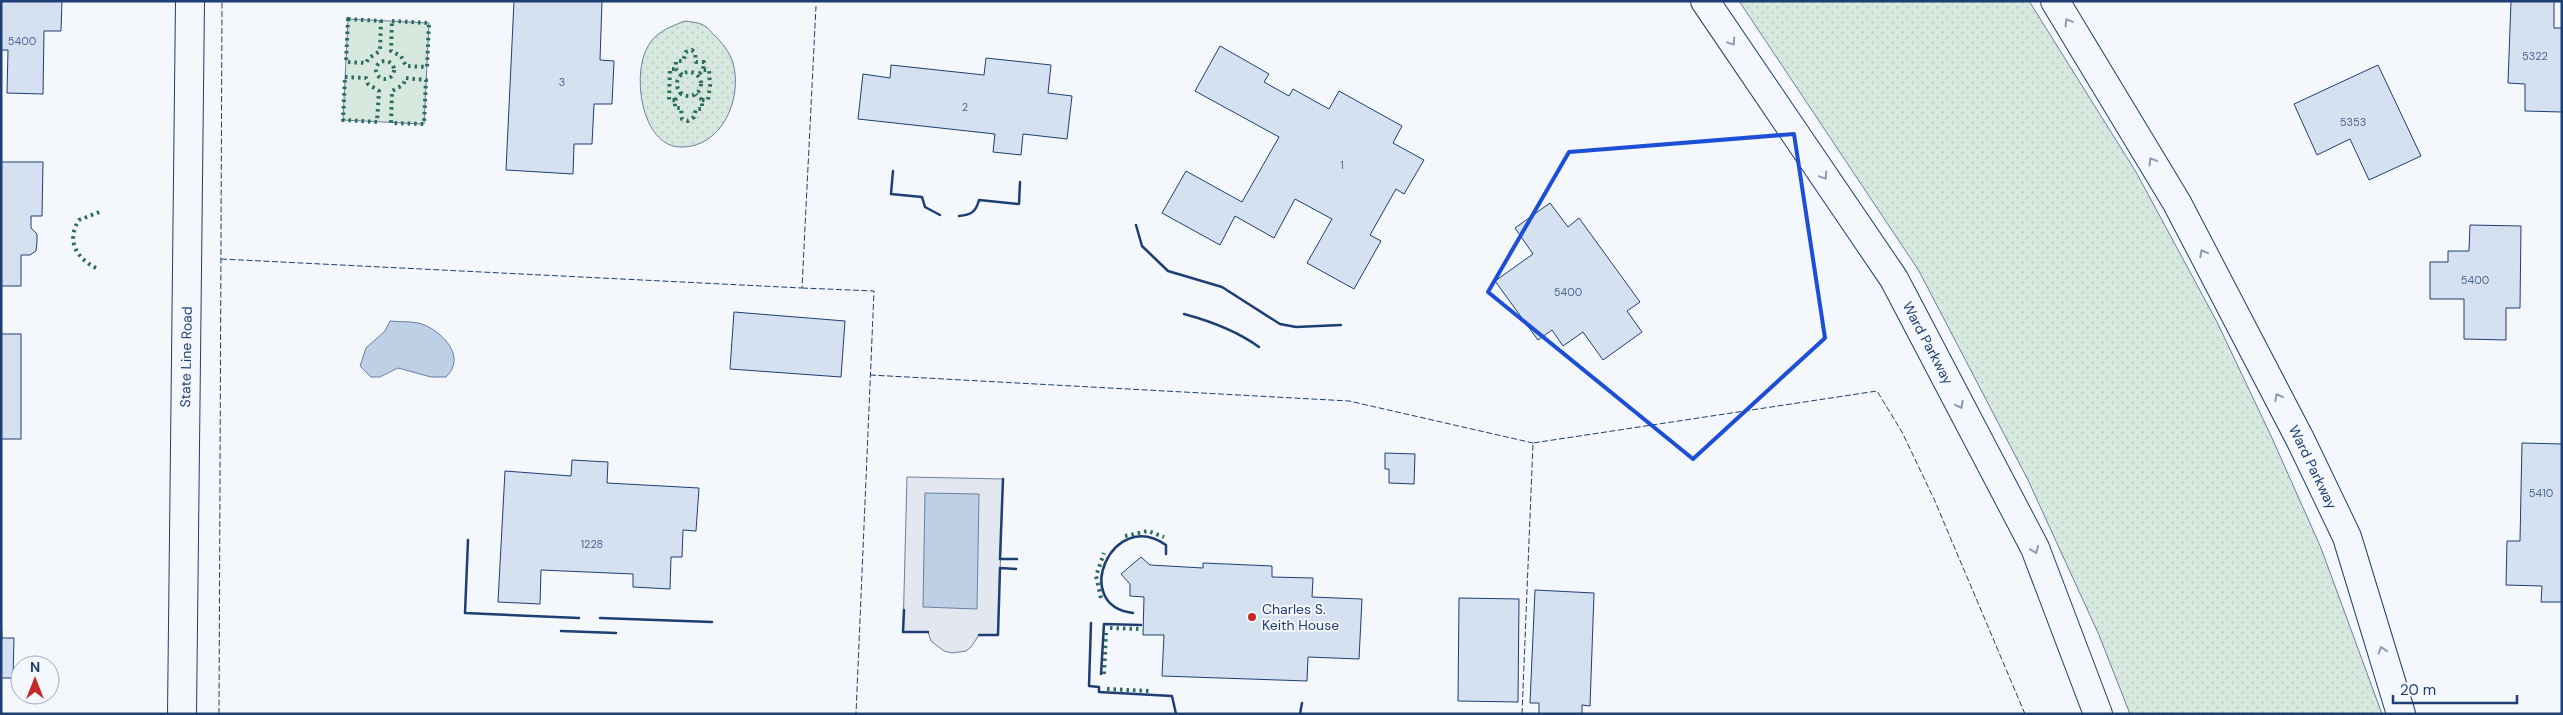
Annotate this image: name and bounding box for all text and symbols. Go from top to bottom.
one-way arrow [2064,19,2074,28]
house number: 5400 [8,34,36,48]
one-way arrow [1726,36,1735,45]
house number: 5322 [2522,49,2548,63]
house number: 3 [559,75,565,89]
house number: 2 [962,100,968,114]
house number: 5353 [2340,115,2366,129]
house number: 1 [1340,158,1344,172]
one-way arrow [2148,158,2158,167]
one-way arrow [1818,170,1827,180]
one-way arrow [2199,250,2209,259]
house number: 5400 [2461,273,2489,287]
house number: 5400 [1554,285,1582,299]
street label: Ward Parkway [1899,299,1957,388]
street label: State Line Road [176,306,196,408]
one-way arrow [2274,394,2284,403]
one-way arrow [1954,400,1964,409]
street label: Ward Parkway [2285,422,2341,512]
house number: 5410 [2529,486,2553,500]
house number: 1228 [581,537,603,551]
one-way arrow [2029,545,2040,554]
place label: Charles S. Keith House [1262,600,1339,634]
marker: Charles S. Keith House [1246,611,1258,623]
one-way arrow [2377,647,2387,655]
north arrow [10,655,60,705]
text: N [30,658,40,676]
scale bar [2393,672,2517,704]
text: 20 m [2400,680,2436,700]

